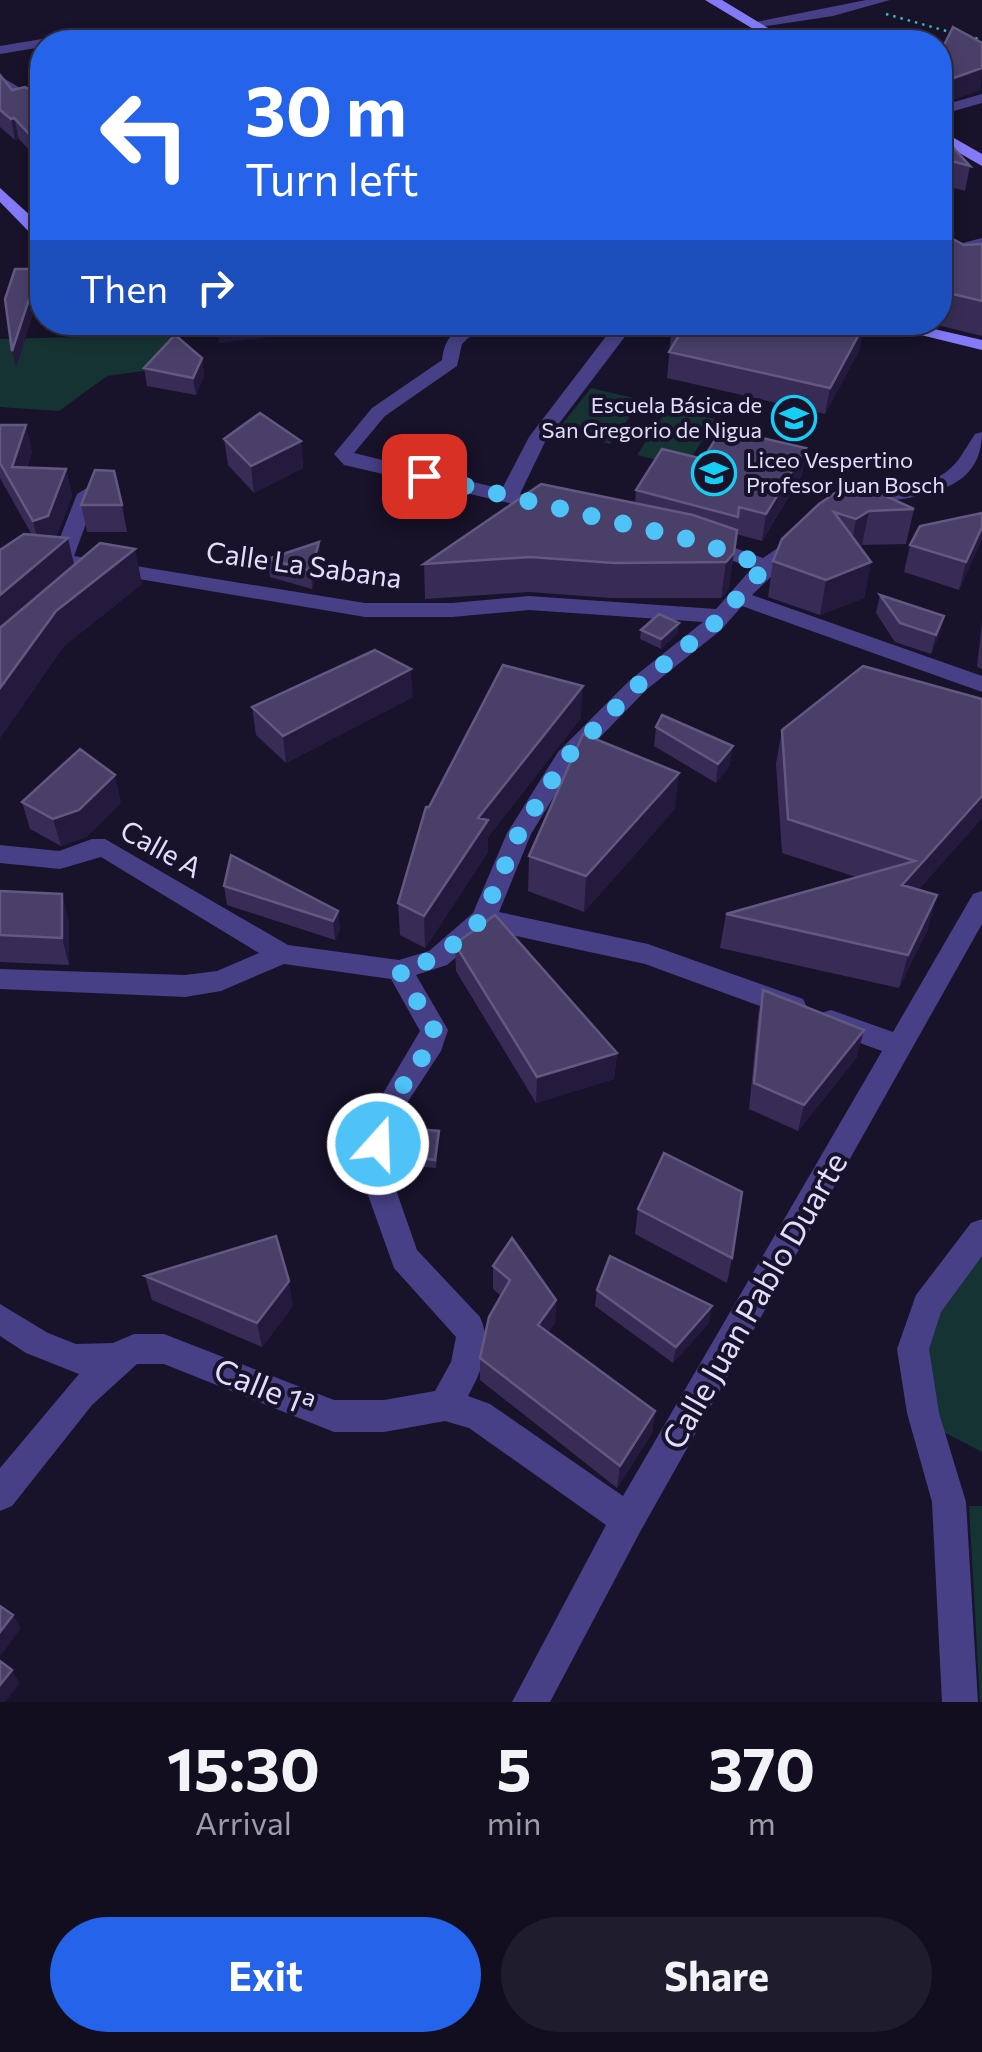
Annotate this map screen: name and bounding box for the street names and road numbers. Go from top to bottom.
street label: Calle La Sabana [204,533,404,595]
street label: Calle A [115,812,208,884]
street label: Calle Juan Pablo Duarte [652,1144,855,1456]
street label: Calle 1ª [209,1348,321,1424]

